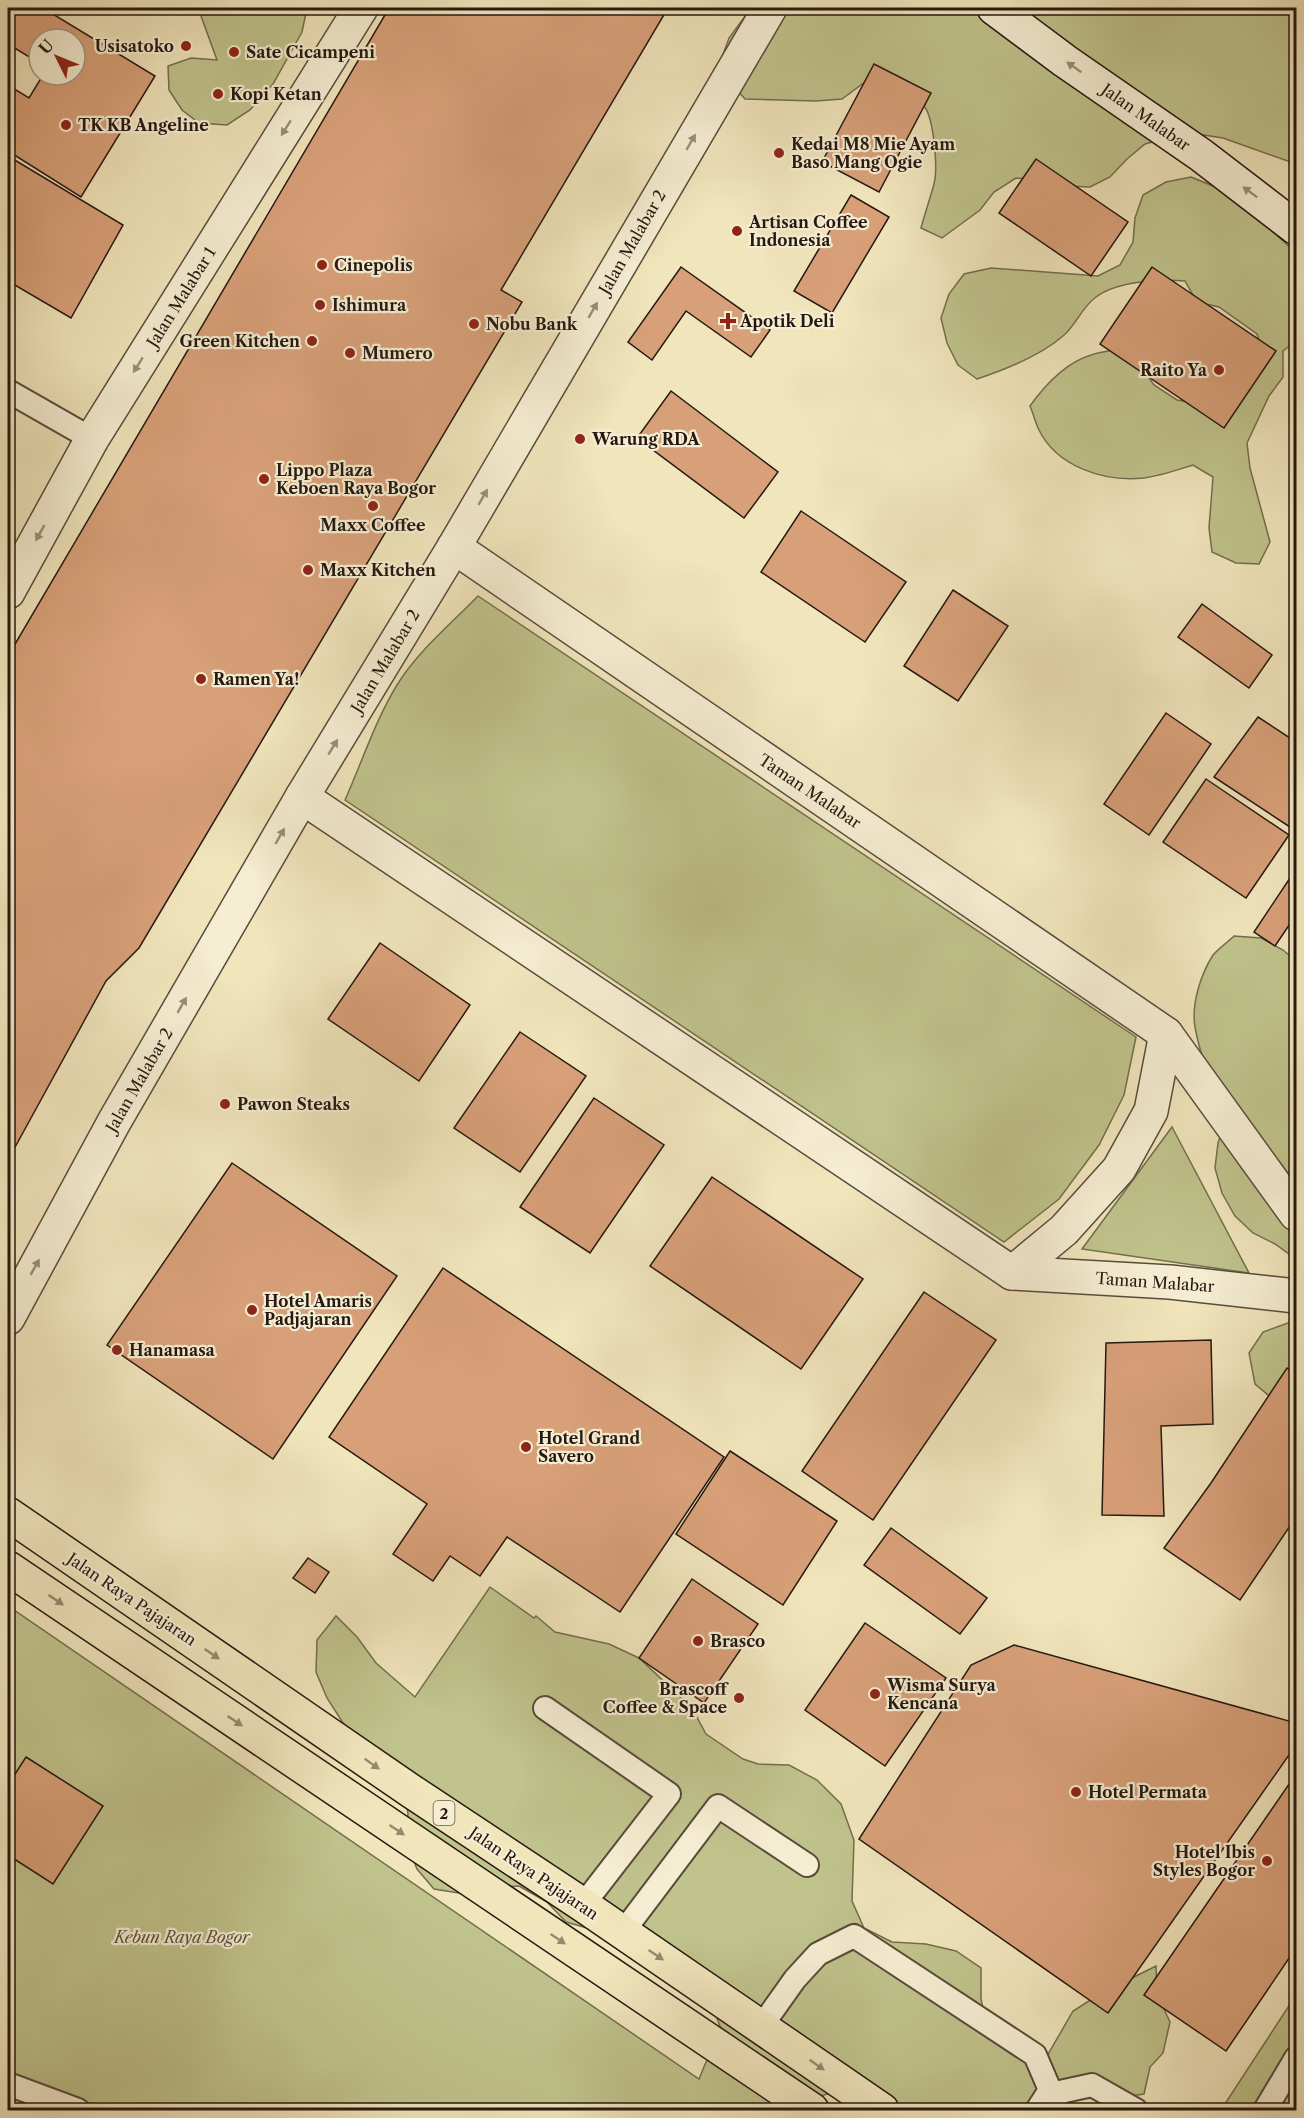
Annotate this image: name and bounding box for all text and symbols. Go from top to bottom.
north arrow [27,27,87,87]
text: U [34,35,58,58]
place label: Usisatoko [95,36,174,56]
marker: Usisatoko [179,39,193,53]
place label: Sate Cicampeni [246,42,375,62]
marker: Sate Cicampeni [227,45,241,59]
one-way arrow [1066,62,1082,73]
street label: Jalan Malabar [1095,77,1194,155]
place label: Kopi Ketan [230,84,322,104]
marker: Kopi Ketan [211,87,225,101]
place label: TK KB Angeline [78,115,209,135]
marker: TK KB Angeline [59,118,73,132]
one-way arrow [280,120,292,136]
one-way arrow [686,133,696,150]
place label: Kedai M8 Mie Ayam Baso Mang Ogie [791,134,955,172]
marker: Kedai M8 Mie Ayam Baso Mang Ogie [772,146,786,160]
street label: Jalan Malabar 2 [593,186,670,300]
one-way arrow [1242,187,1257,199]
place label: Artisan Coffee Indonesia [748,212,868,250]
marker: Artisan Coffee Indonesia [730,224,744,238]
street label: Jalan Malabar 1 [141,243,220,353]
place label: Cinepolis [334,255,413,275]
marker: Cinepolis [315,258,329,272]
place label: Ishimura [332,295,407,315]
marker: Ishimura [313,298,327,312]
one-way arrow [587,302,598,318]
place label: Apotik Deli [739,311,835,331]
place label: Nobu Bank [486,314,578,334]
marker: Apotik Deli [721,314,735,328]
marker: Nobu Bank [467,317,481,331]
place label: Green Kitchen [179,331,300,351]
marker: Green Kitchen [305,334,319,348]
place label: Mumero [362,343,433,363]
marker: Mumero [343,346,357,360]
one-way arrow [133,357,144,373]
place label: Raito Ya [1140,360,1208,380]
marker: Raito Ya [1212,363,1226,377]
place label: Warung RDA [591,429,700,449]
marker: Warung RDA [573,432,587,446]
place label: Lippo Plaza Keboen Raya Bogor [276,460,436,498]
marker: Lippo Plaza Keboen Raya Bogor [257,472,271,486]
one-way arrow [478,489,489,505]
marker: Maxx Coffee [366,499,380,513]
place label: Maxx Coffee [320,515,426,535]
one-way arrow [35,525,45,542]
place label: Maxx Kitchen [320,560,436,580]
marker: Maxx Kitchen [301,563,315,577]
street label: Jalan Malabar 2 [345,606,424,719]
place label: Ramen Ya! [213,669,299,689]
marker: Ramen Ya! [194,672,208,686]
one-way arrow [327,739,338,755]
street label: Taman Malabar [755,749,865,833]
one-way arrow [274,828,285,844]
one-way arrow [177,996,187,1013]
street label: Jalan Malabar 2 [100,1024,177,1138]
place label: Pawon Steaks [237,1094,350,1114]
marker: Pawon Steaks [218,1097,232,1111]
one-way arrow [30,1259,41,1275]
street label: Taman Malabar [1095,1268,1215,1296]
place label: Hotel Amaris Padjajaran [264,1291,372,1329]
marker: Hotel Amaris Padjajaran [245,1303,259,1317]
place label: Hanamasa [129,1340,216,1360]
marker: Hanamasa [110,1343,124,1357]
place label: Hotel Grand Savero [538,1428,641,1466]
marker: Hotel Grand Savero [519,1440,533,1454]
street label: Jalan Raya Pajajaran [61,1547,201,1650]
one-way arrow [48,1594,64,1605]
place label: Brasco [710,1631,765,1651]
marker: Brasco [691,1634,705,1648]
one-way arrow [203,1648,220,1659]
place label: Wisma Surya Kencana [886,1675,996,1713]
place label: Brascoff Coffee & Space [603,1679,729,1717]
marker: Wisma Surya Kencana [868,1687,882,1701]
marker: Brascoff Coffee & Space [732,1691,746,1705]
one-way arrow [227,1715,243,1726]
one-way arrow [364,1758,380,1770]
place label: Hotel Permata [1088,1782,1208,1802]
marker: Hotel Permata [1069,1785,1083,1799]
road number: 2 [434,1801,454,1825]
street label: Jalan Raya Pajajaran [463,1821,603,1924]
one-way arrow [388,1824,404,1836]
place label: Hotel Ibis Styles Bogor [1153,1842,1255,1880]
marker: Hotel Ibis Styles Bogor [1260,1854,1274,1868]
park label: Kebun Raya Bogor [112,1927,251,1947]
one-way arrow [550,1933,566,1945]
one-way arrow [648,1949,664,1960]
one-way arrow [809,2059,825,2070]

